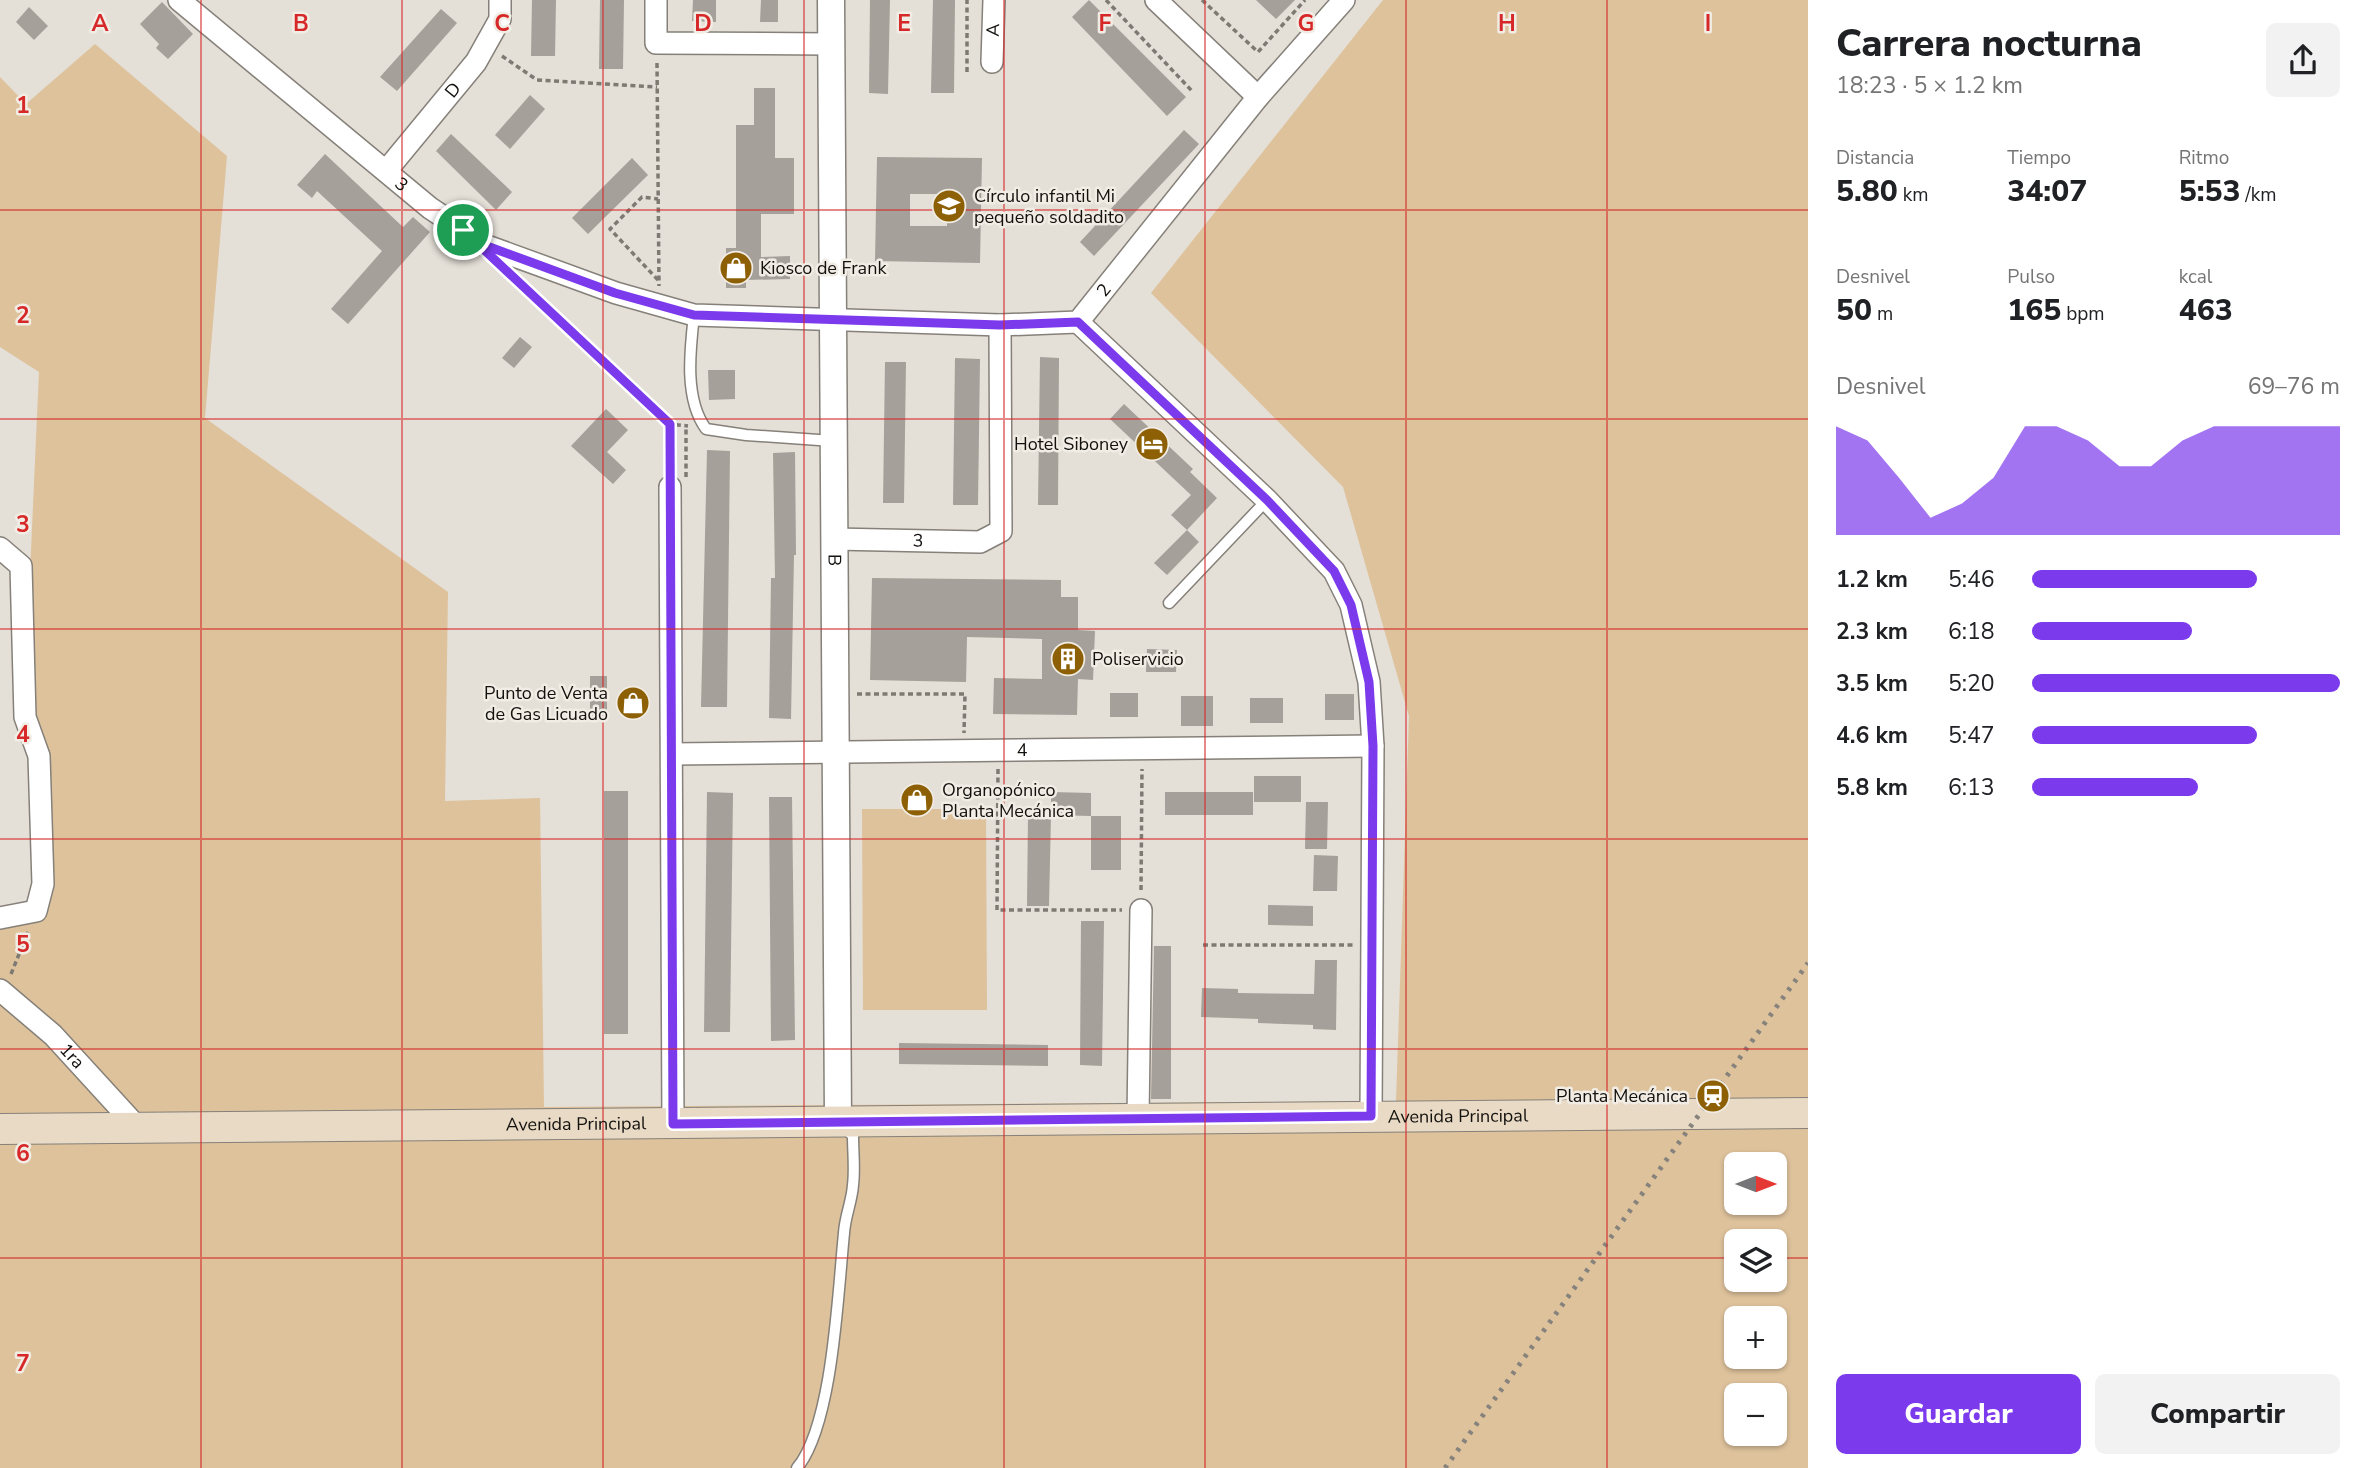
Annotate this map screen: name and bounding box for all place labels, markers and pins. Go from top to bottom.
place label: Círculo infantil Mi pequeño soldadito [974,184,1124,229]
school or university icon: Círculo infantil Mi pequeño soldadito [930,187,968,225]
pin [433,200,493,260]
shop icon: Kiosco de Frank [717,249,755,287]
place label: Kiosco de Frank [760,256,887,280]
hotel icon: Hotel Siboney [1133,425,1171,463]
place label: Hotel Siboney [1014,432,1129,456]
building icon: Poliservicio [1049,640,1087,678]
place label: Poliservicio [1092,647,1184,671]
place label: Punto de Venta de Gas Licuado [484,681,608,726]
shop icon: Punto de Venta de Gas Licuado [614,684,652,722]
place label: Organopónico Planta Mecánica [942,778,1074,823]
shop icon: Organopónico Planta Mecánica [898,781,936,819]
station icon: Planta Mecánica [1694,1077,1732,1115]
place label: Planta Mecánica [1556,1084,1688,1108]

